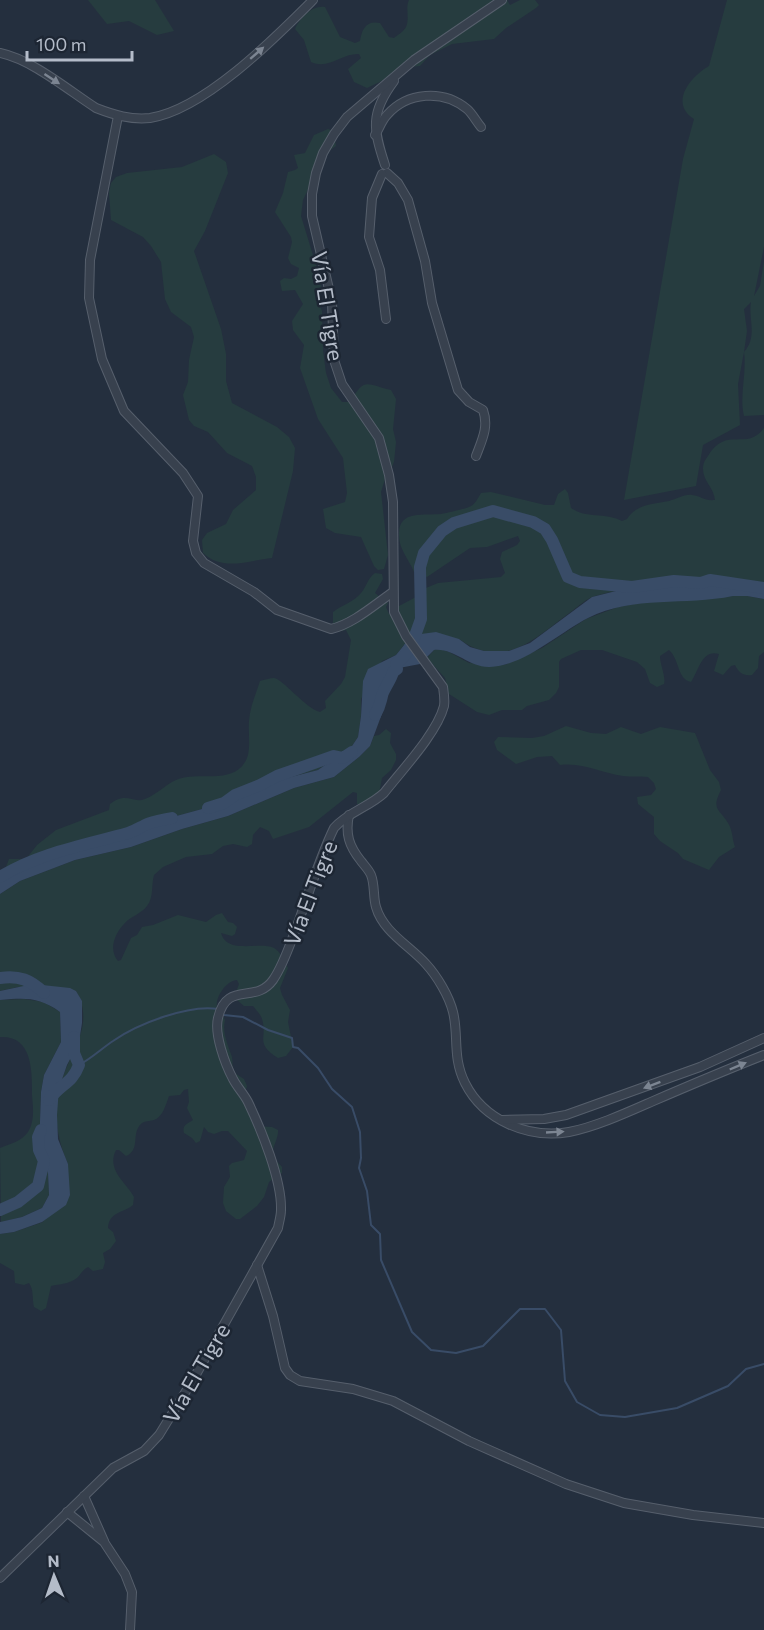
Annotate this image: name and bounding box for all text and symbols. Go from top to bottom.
scale bar [27,24,132,62]
text: 100 m [36,33,86,55]
one-way arrow [249,47,265,60]
one-way arrow [44,73,60,84]
street label: Vía El Tigre [306,249,350,363]
street label: Vía El Tigre [278,836,342,950]
one-way arrow [729,1061,747,1071]
one-way arrow [643,1081,661,1091]
one-way arrow [546,1128,565,1137]
street label: Vía El Tigre [157,1318,235,1428]
north arrow [24,1546,84,1606]
text: N [47,1551,60,1570]

